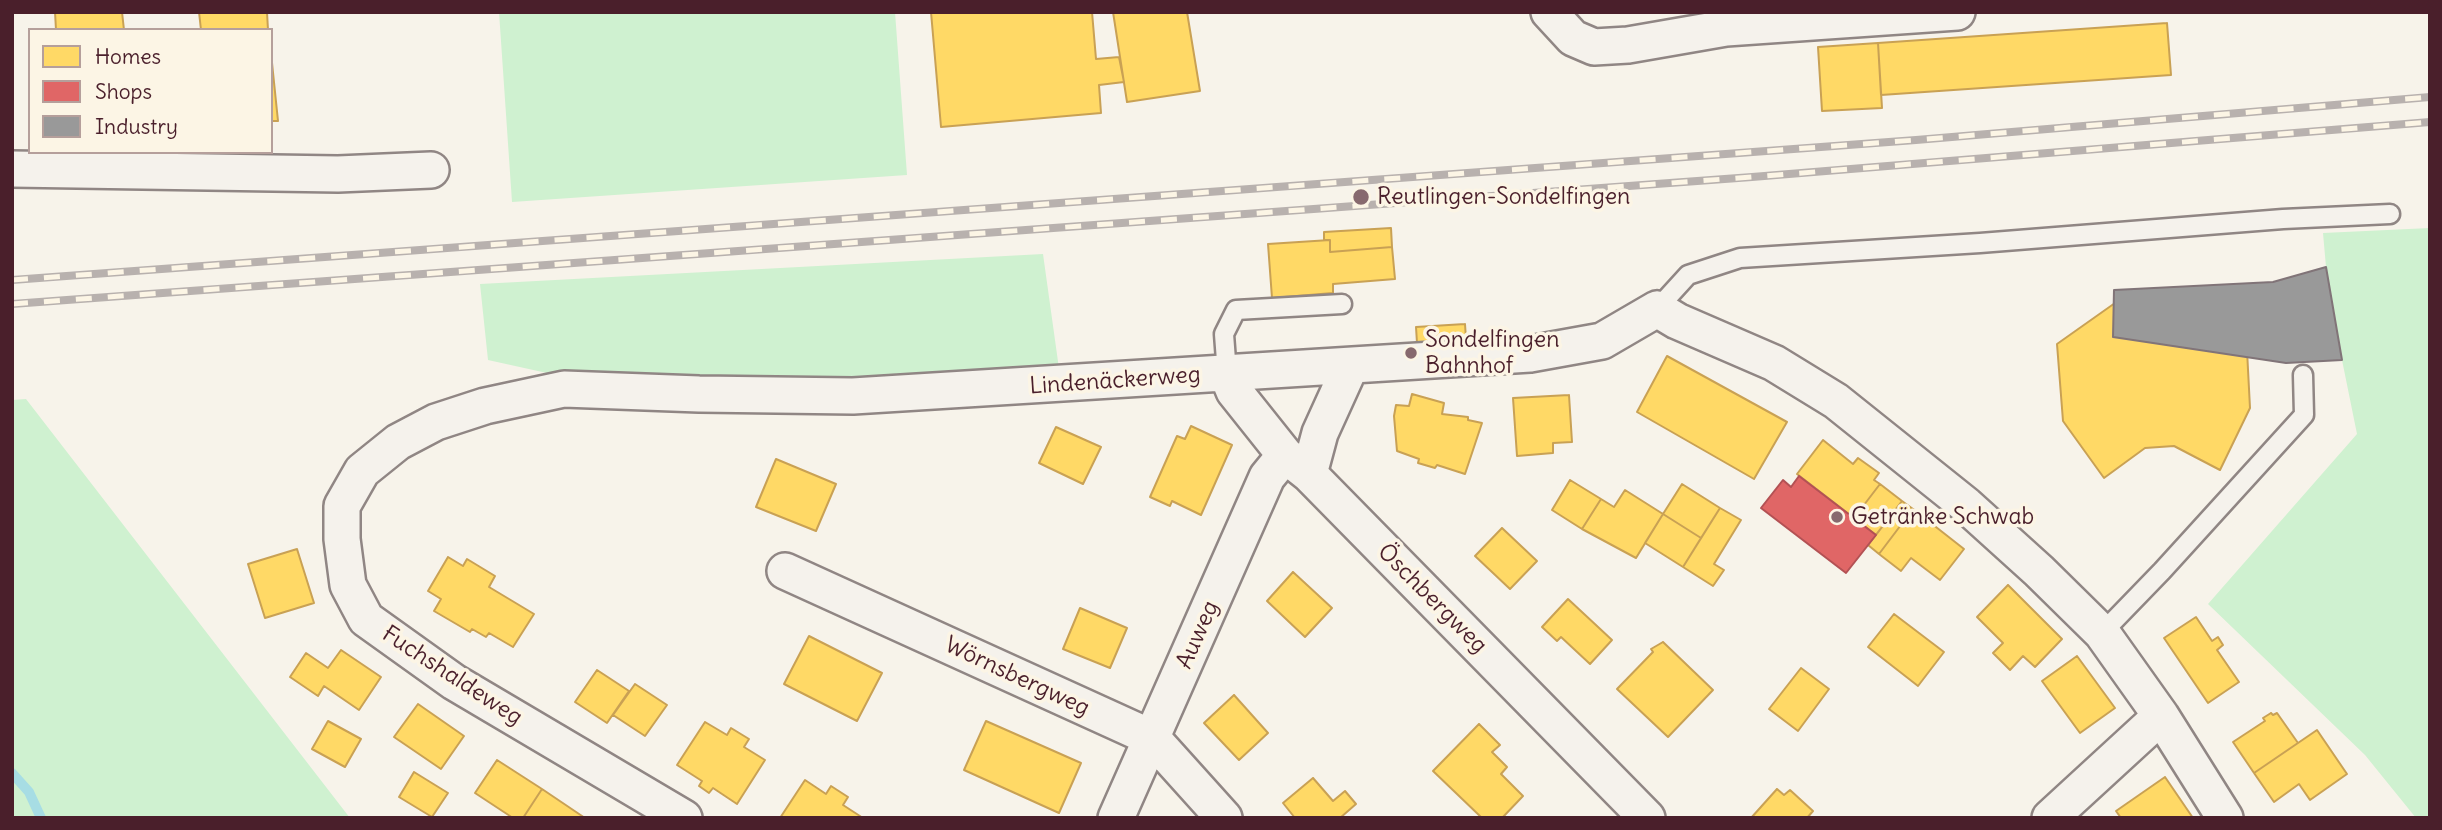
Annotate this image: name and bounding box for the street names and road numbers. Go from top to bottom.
street label: Lindenäckerweg [1029,361,1201,401]
street label: Öschbergweg [1371,538,1493,660]
street label: Auweg [1171,597,1225,673]
street label: Fuchshaldeweg [377,620,527,732]
street label: Wörnsbergweg [940,631,1094,723]

